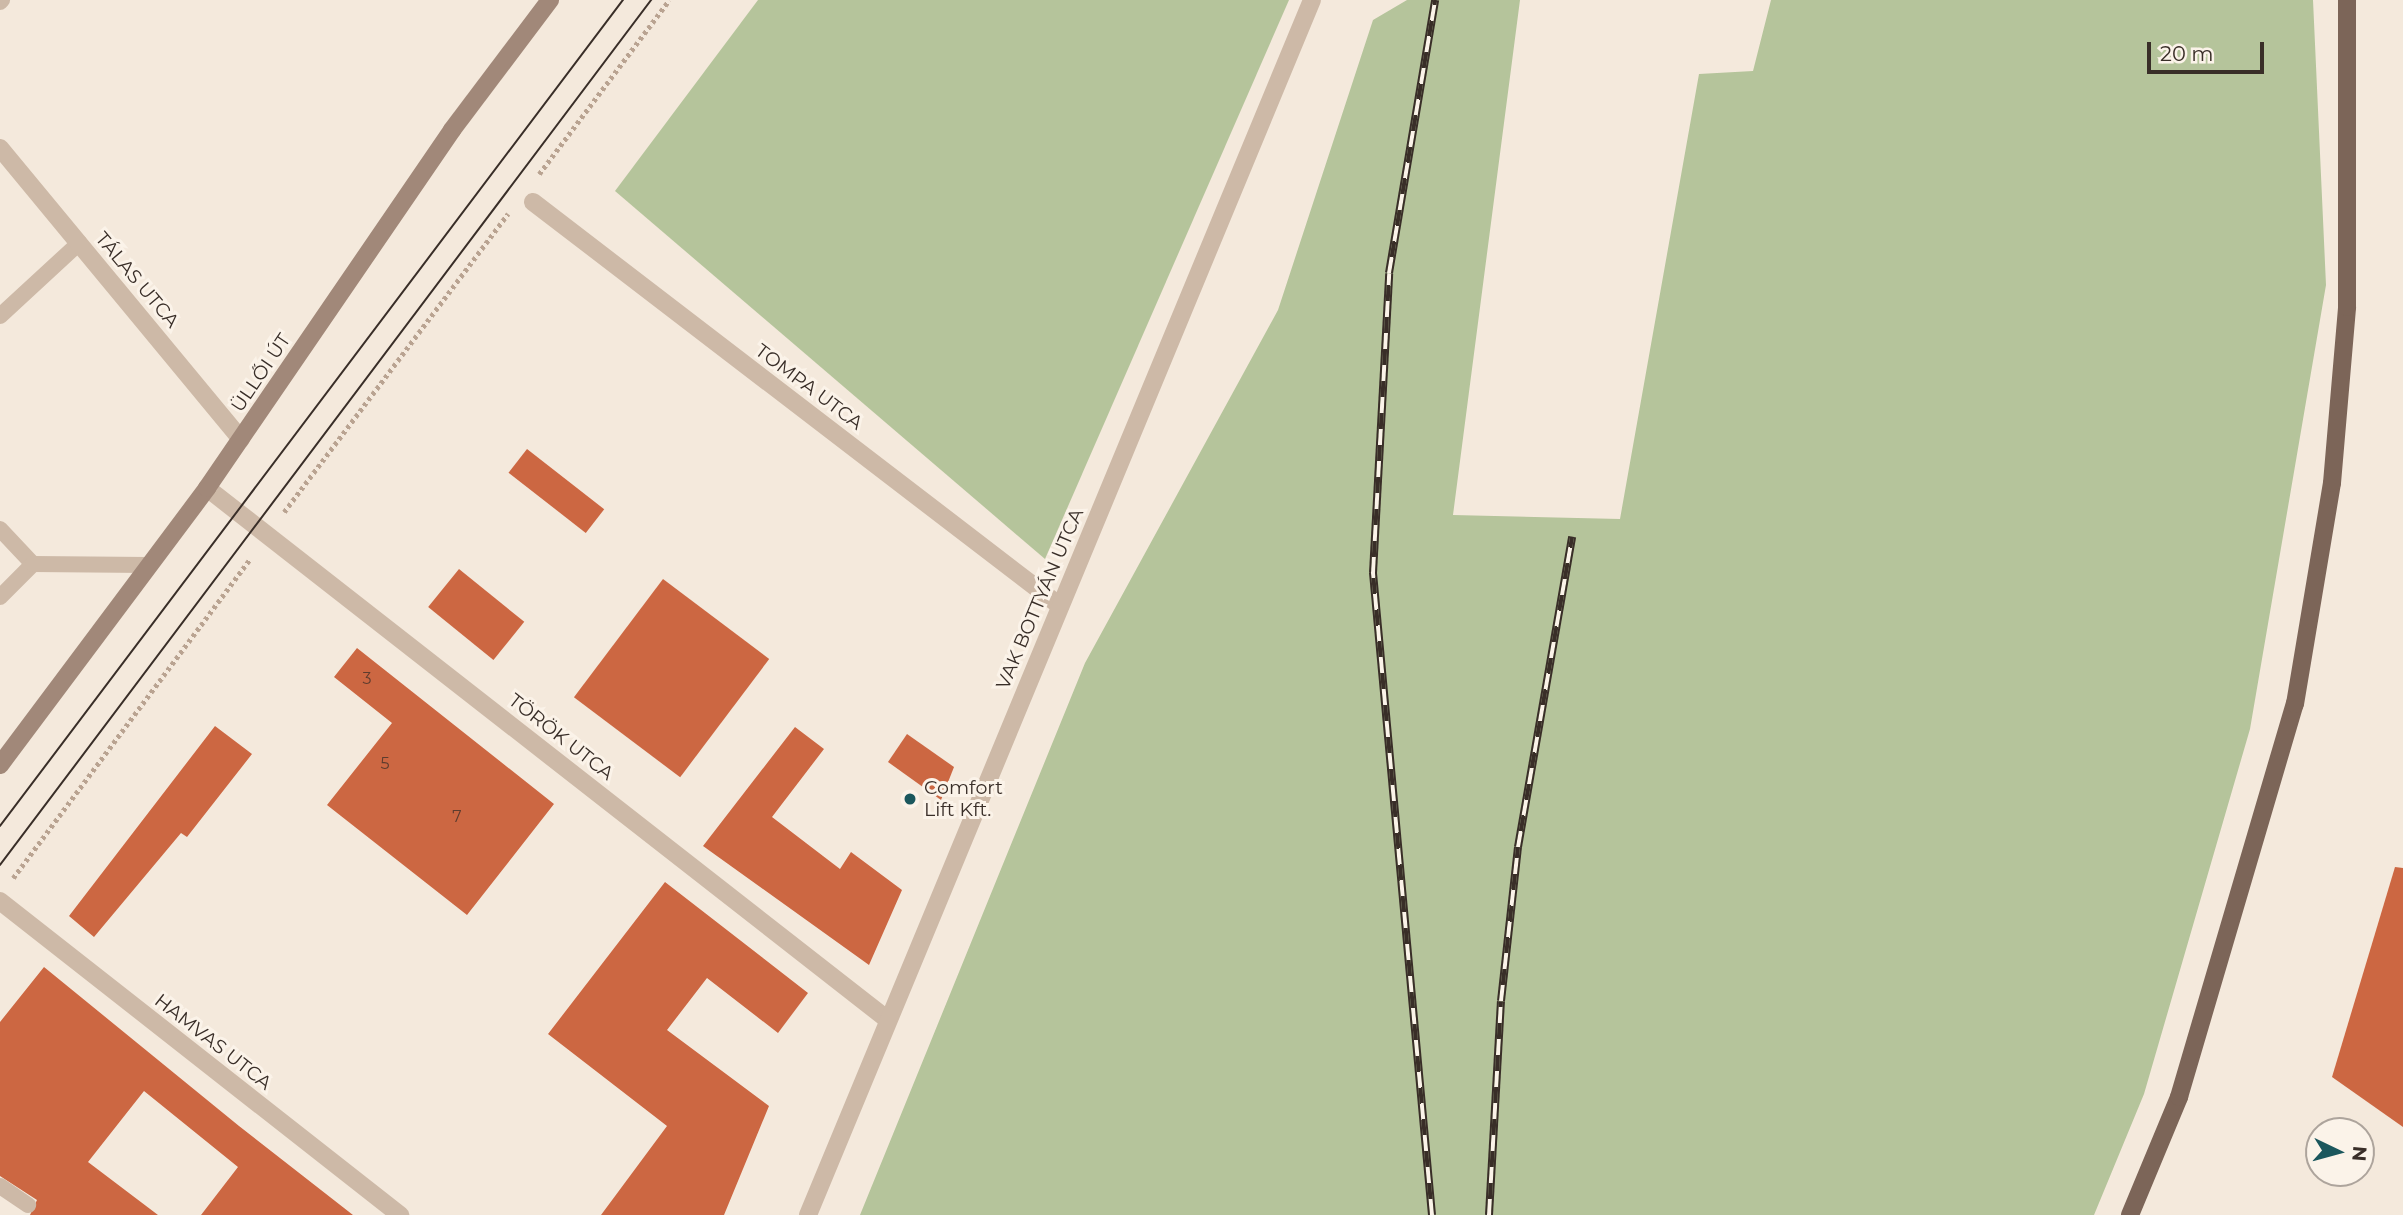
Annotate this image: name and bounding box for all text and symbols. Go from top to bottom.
scale bar [2151,28,2268,72]
text: 20 m [2160,41,2214,66]
street label: TÁLAS UTCA [90,228,184,332]
street label: ÜLLŐI ÚT [227,330,295,416]
street label: TOMPA UTCA [751,339,867,435]
street label: VAK BOTTYÁN UTCA [992,505,1088,693]
house number: 3 [362,669,372,689]
street label: TÖRÖK UTCA [504,689,618,785]
house number: 5 [380,754,390,774]
place label: Comfort Lift Kft. [924,777,1003,821]
marker: Comfort Lift Kft. [902,791,918,807]
house number: 7 [452,807,462,827]
street label: HAMVAS UTCA [150,989,276,1095]
north arrow [2305,1117,2375,1187]
text: N [2347,1145,2372,1162]

